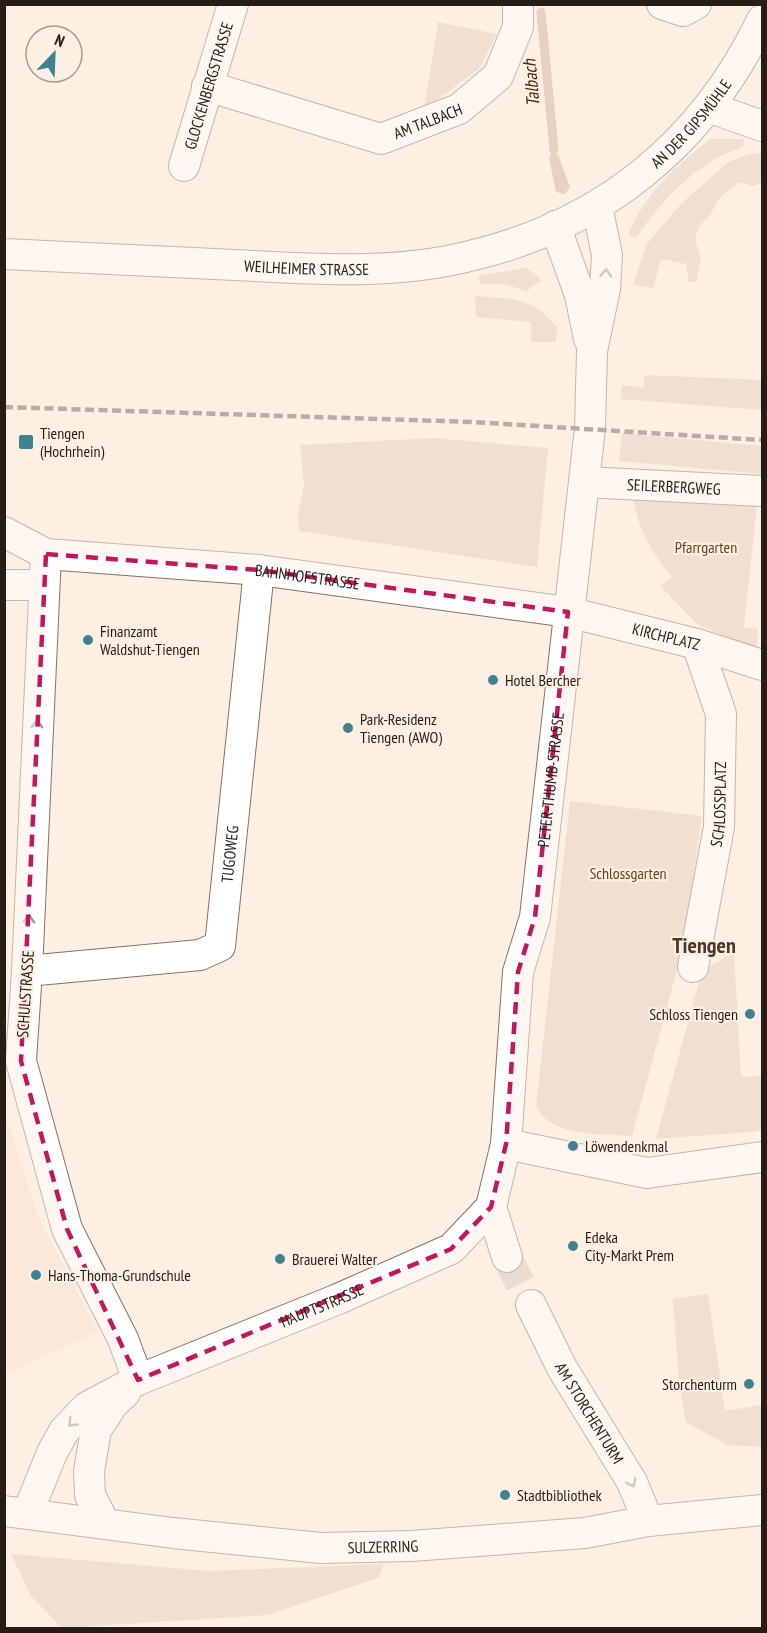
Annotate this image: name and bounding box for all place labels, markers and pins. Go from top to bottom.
place label: Tiengen (Hochrhein) [40,423,104,461]
marker: Tiengen (Hochrhein) [17,433,35,451]
place label: Finanzamt Waldshut-Tiengen [100,621,200,659]
marker: Finanzamt Waldshut-Tiengen [81,633,95,647]
place label: Hotel Bercher [505,670,581,690]
marker: Hotel Bercher [486,673,500,687]
place label: Park-Residenz Tiengen (AWO) [360,709,442,747]
marker: Park-Residenz Tiengen (AWO) [341,721,355,735]
place label: Schloss Tiengen [649,1004,738,1024]
marker: Schloss Tiengen [743,1007,757,1021]
place label: Löwendenkmal [585,1136,668,1156]
marker: Löwendenkmal [566,1139,580,1153]
place label: Edeka City-Markt Prem [585,1227,674,1265]
marker: Edeka City-Markt Prem [566,1239,580,1253]
place label: Brauerei Walter [292,1249,378,1269]
marker: Brauerei Walter [273,1252,287,1266]
place label: Hans-Thoma-Grundschule [48,1265,191,1285]
marker: Hans-Thoma-Grundschule [29,1268,43,1282]
place label: Storchenturm [662,1374,737,1394]
marker: Storchenturm [742,1377,756,1391]
place label: Stadtbibliothek [517,1485,602,1505]
marker: Stadtbibliothek [498,1488,512,1502]

